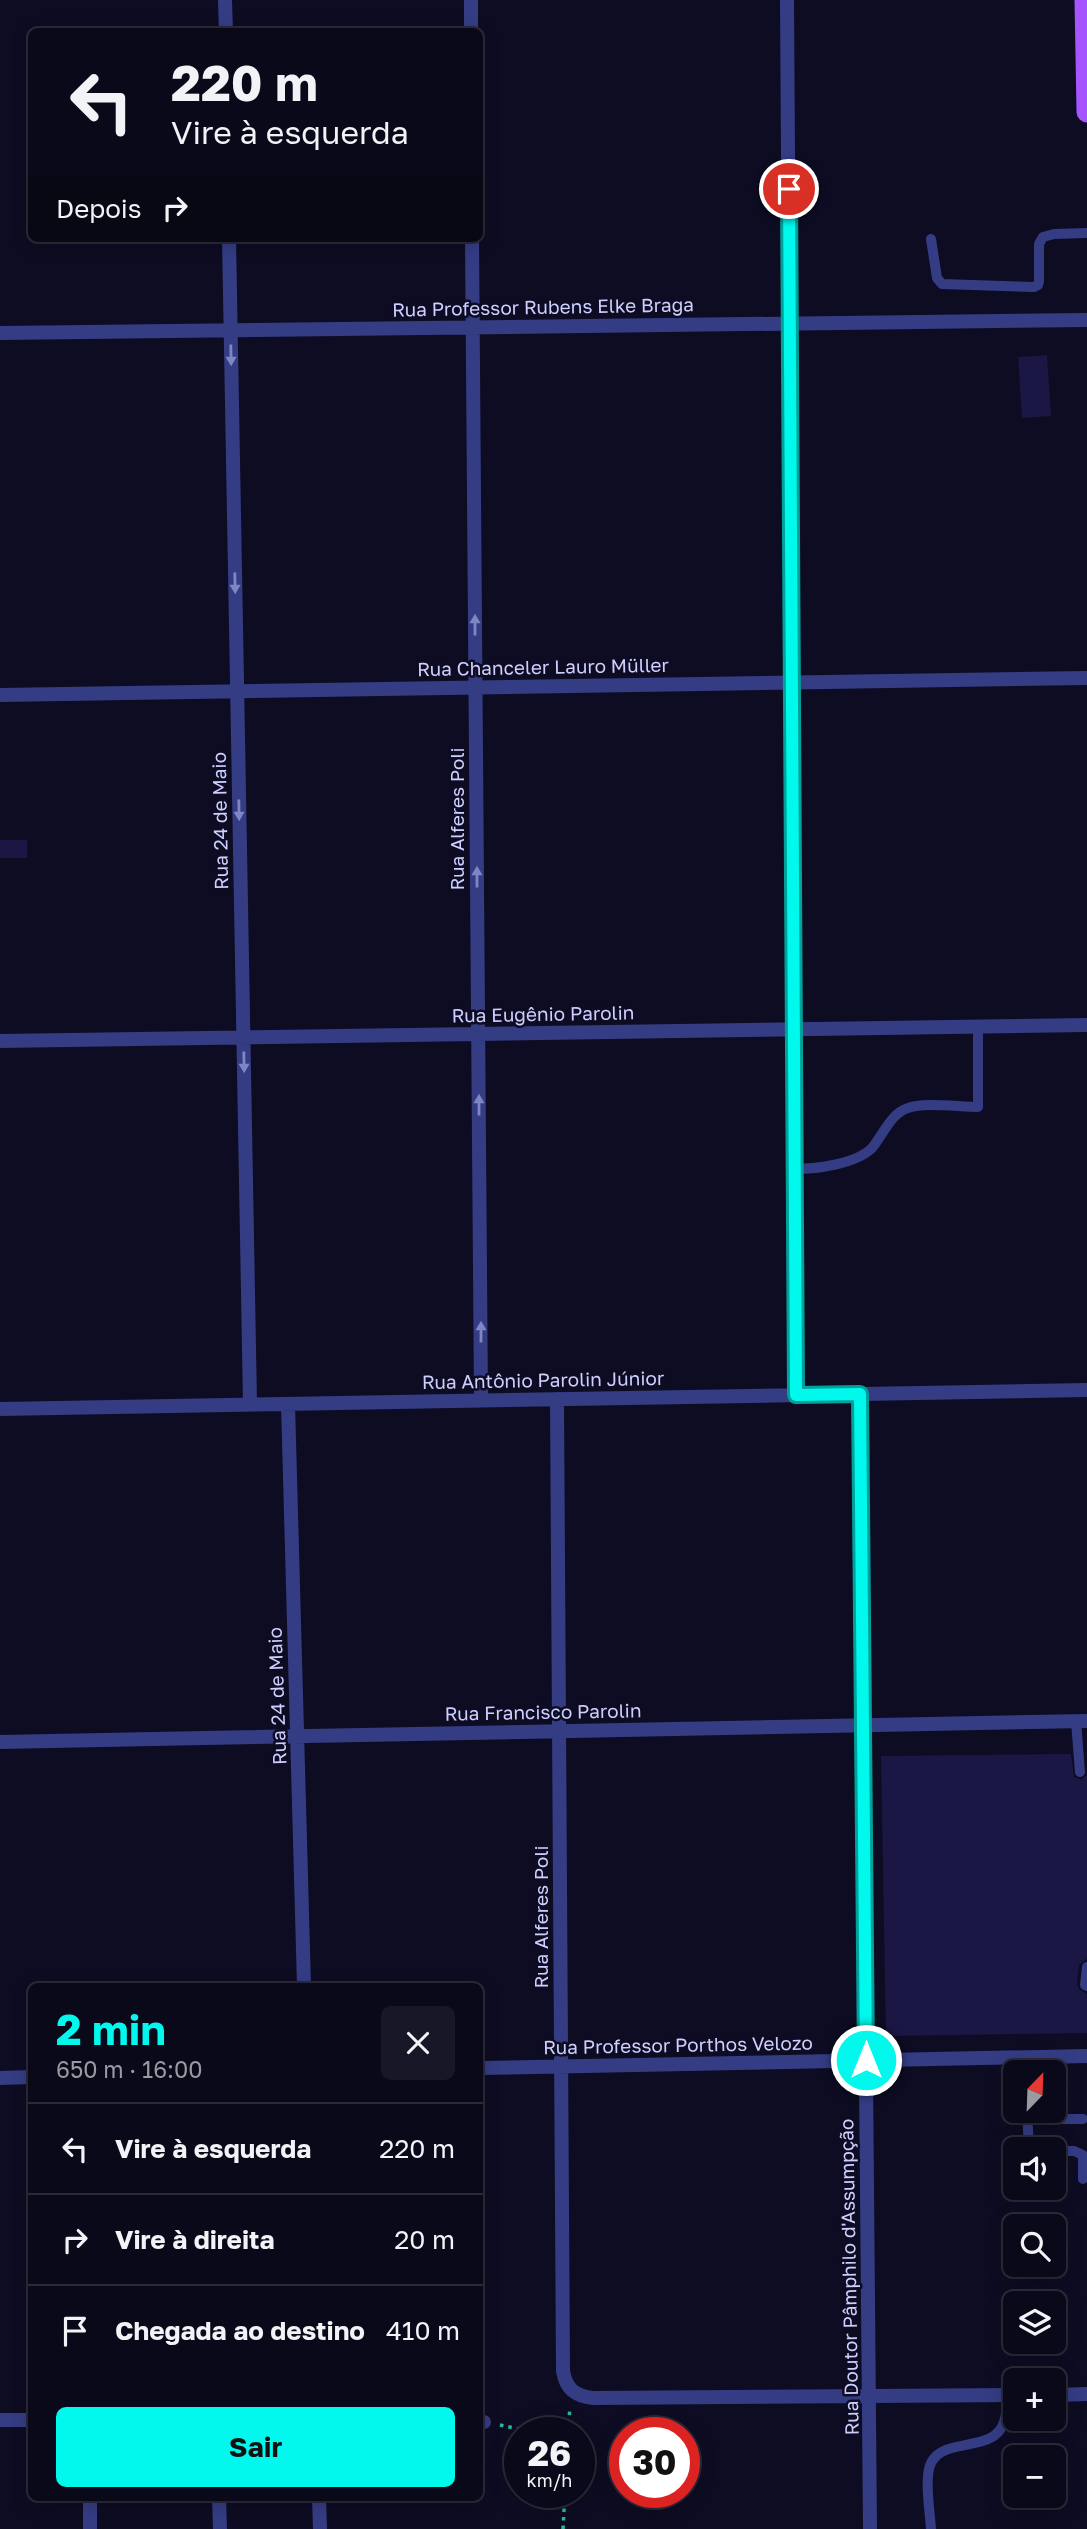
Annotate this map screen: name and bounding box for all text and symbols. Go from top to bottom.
text: 220 m [171,53,318,112]
icon: left [56,56,147,147]
text: Vire à esquerda [171,113,409,151]
pin [759,159,819,219]
icon: arrive [770,170,808,208]
icon: right [156,189,194,227]
text: Depois [56,193,142,224]
street label: Rua Professor Rubens Elke Braga [392,292,694,321]
one-way arrow [226,344,237,366]
one-way arrow [230,572,241,594]
one-way arrow [469,614,481,636]
street label: Rua Chanceler Lauro Müller [417,653,670,680]
street label: Rua Alferes Poli [445,747,468,891]
street label: Rua 24 de Maio [207,752,232,890]
one-way arrow [234,799,245,821]
one-way arrow [471,866,483,888]
street label: Rua Eugênio Parolin [451,1000,635,1027]
one-way arrow [238,1051,249,1073]
one-way arrow [473,1093,485,1115]
one-way arrow [475,1321,487,1343]
street label: Rua Antônio Parolin Júnior [422,1366,665,1393]
street label: Rua 24 de Maio [263,1627,290,1765]
street label: Rua Francisco Parolin [444,1698,642,1725]
street label: Rua Alferes Poli [529,1845,552,1989]
text: 2 min [56,2004,166,2054]
button: close [381,2006,455,2080]
position arrow [829,2023,903,2097]
street label: Rua Professor Porthos Velozo [543,2031,813,2058]
text: 650 m · 16:00 [56,2055,203,2083]
north arrow [1003,2060,1066,2123]
map controls [1003,2060,1066,2508]
street label: Rua Doutor Pâmphilo d'Assumpção [834,2118,863,2436]
icon: left [56,2130,94,2168]
text: Vire à esquerda [115,2133,311,2164]
text: 220 m [379,2133,455,2164]
button: sound [1003,2137,1066,2200]
button: search [1003,2214,1066,2277]
icon: right [56,2221,94,2259]
text: Vire à direita [115,2224,275,2255]
text: 20 m [394,2224,455,2255]
button: layers [1003,2291,1066,2354]
icon: arrive [56,2312,94,2350]
text: Chegada ao destino [115,2315,365,2346]
text: 410 m [386,2315,460,2346]
button: + [1003,2368,1066,2431]
button: Sair [56,2407,455,2487]
speed limit sign: 30 [609,2417,700,2508]
text: 26 [528,2432,571,2474]
button: − [1003,2445,1066,2508]
text: km/h [527,2469,572,2491]

